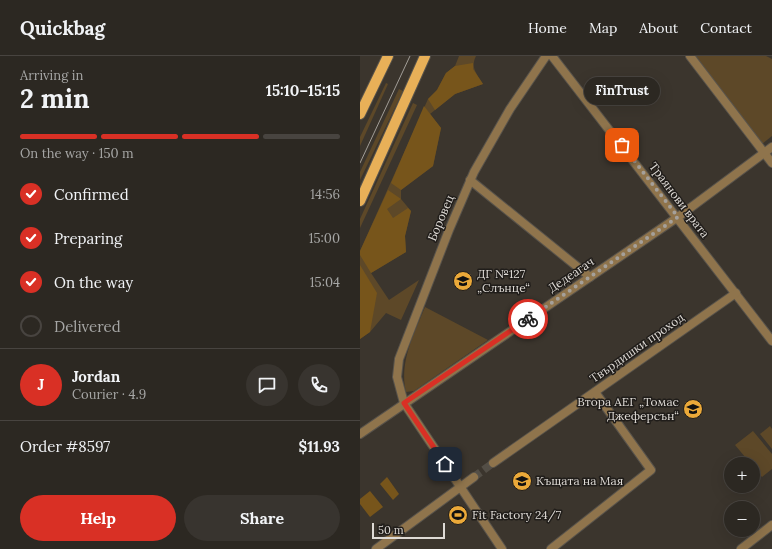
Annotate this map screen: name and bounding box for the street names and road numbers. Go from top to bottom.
street label: Траянови врата [646,159,713,240]
street label: Боровец [424,192,457,243]
street label: Дедеагач [545,253,597,296]
street label: Твърдишки проход [587,309,687,386]

